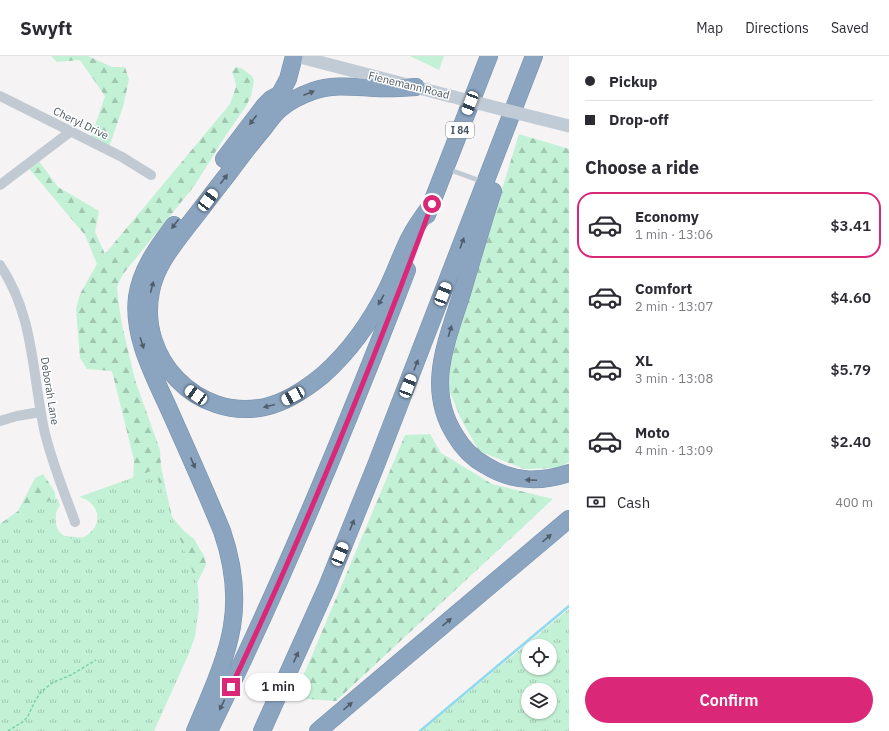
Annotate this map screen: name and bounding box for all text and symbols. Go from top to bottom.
text: Swyft [20,16,72,40]
text: Map [696,19,723,37]
text: Directions [745,19,809,37]
text: Saved [831,19,869,37]
street label: Fienemann Road [367,68,451,102]
text: Pickup [609,72,657,91]
one-way arrow [304,89,316,95]
car [460,90,480,116]
street label: Cheryl Drive [51,104,111,142]
text: Drop-off [609,110,669,129]
one-way arrow [249,115,257,126]
road number: I 84 [446,122,474,138]
text: Choose a ride [585,156,699,179]
one-way arrow [219,174,228,185]
car [196,187,220,213]
route start [423,195,441,213]
icon: car [587,207,623,243]
text: Economy [635,207,699,226]
text: $3.41 [831,216,871,235]
one-way arrow [170,219,179,230]
text: 1 min · 13:06 [635,226,713,243]
one-way arrow [459,237,465,249]
icon: car [587,279,623,315]
text: Comfort [635,279,692,298]
one-way arrow [149,281,155,293]
car [433,281,453,307]
text: $4.60 [831,288,871,307]
one-way arrow [377,294,384,306]
text: 2 min · 13:07 [635,298,713,315]
one-way arrow [447,325,453,337]
one-way arrow [139,337,145,349]
icon: car [587,351,623,387]
text: XL [635,351,653,370]
street label: Deborah Lane [38,356,62,426]
one-way arrow [413,358,419,370]
text: $5.79 [831,360,871,379]
text: 3 min · 13:08 [635,370,713,387]
car [398,373,418,399]
car [183,383,209,407]
car [280,385,306,407]
one-way arrow [262,403,275,409]
icon: car [587,423,623,459]
text: Moto [635,423,670,442]
text: $2.40 [831,432,871,451]
text: 4 min · 13:09 [635,442,713,459]
one-way arrow [190,457,196,469]
one-way arrow [525,476,537,483]
icon: cash [585,491,607,513]
text: Cash [617,493,650,512]
text: 400 m [835,494,873,511]
one-way arrow [350,518,356,530]
one-way arrow [541,533,552,542]
car [330,541,350,567]
one-way arrow [442,617,453,626]
map controls [521,639,557,719]
button: locate [521,639,557,675]
one-way arrow [293,652,299,663]
callout: 1 min [245,673,311,701]
button: Confirm [585,677,873,723]
route end [222,678,240,696]
text: 1 min [261,678,295,695]
button: layers [521,683,557,719]
one-way arrow [219,699,225,711]
one-way arrow [343,701,353,710]

